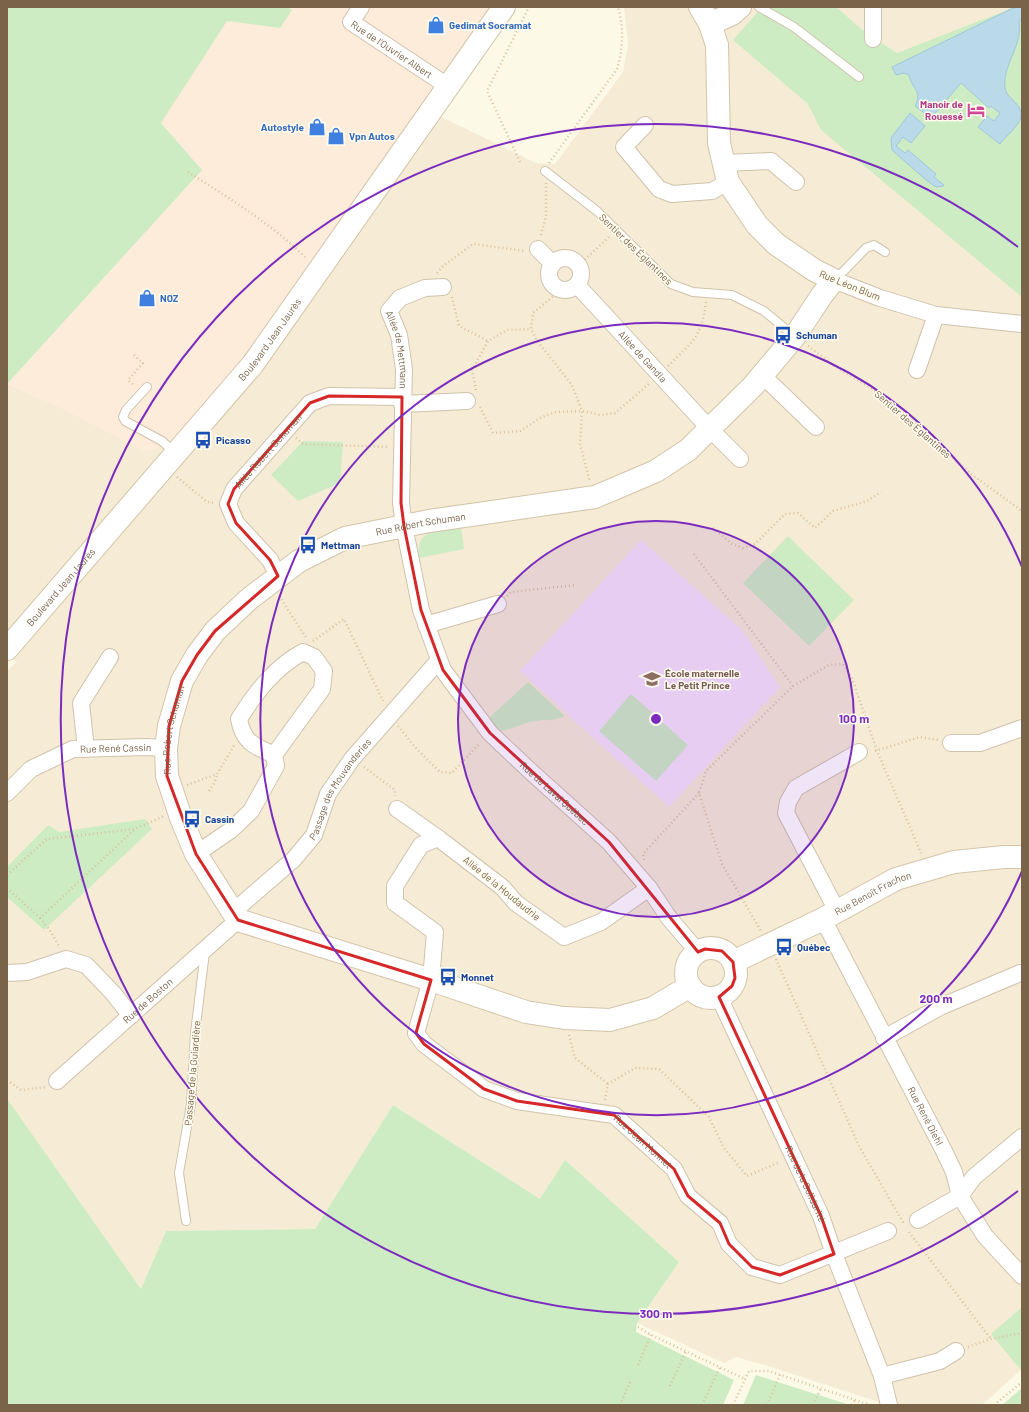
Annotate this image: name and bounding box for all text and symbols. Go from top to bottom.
shop icon: Gedimat Socramat [426,15,446,35]
street label: Rue de l'Ouvrier Albert [349,18,435,81]
place label: Gedimat Socramat [449,19,532,31]
place label: Manoir de Rouessé [920,98,964,122]
hotel icon: Manoir de Rouessé [966,100,986,120]
shop icon: Autostyle [307,117,327,137]
place label: Autostyle [261,121,305,133]
shop icon: Vpn Autos [326,126,346,146]
place label: Vpn Autos [349,130,395,142]
street label: Sentier des Églantines [597,211,675,287]
street label: Rue Léon Blum [818,267,882,303]
shop icon: NOZ [137,288,157,308]
place label: NOZ [160,292,179,304]
street label: Boulevard Jean Jaurès [235,296,303,383]
street label: Allée de Mettmann [383,309,410,389]
bus stop icon: Schuman [773,325,793,345]
street label: Allée de Gandia [616,328,670,385]
place label: Schuman [796,329,837,341]
street label: Sentier des Églantines [872,388,954,460]
street label: Allée Robert Schuman [232,411,304,491]
bus stop icon: Picasso [193,430,213,450]
place label: Picasso [216,434,251,446]
street label: Rue Robert Schuman [375,510,466,538]
bus stop icon: Mettman [298,535,318,555]
place label: Mettman [321,539,360,551]
street label: Boulevard Jean Jaurès [24,545,98,628]
place label: École maternelle Le Petit Prince [665,667,740,691]
school or university icon: École maternelle Le Petit Prince [642,669,662,689]
street label: Rue Robert Schuman [160,684,187,775]
text: 100 m [839,711,869,725]
centre of rings [649,712,663,726]
street label: Passage des Mouvanderies [306,736,374,842]
street label: Rue René Cassin [80,741,152,755]
street label: Rue de Laval Québec [518,759,592,827]
bus stop icon: Cassin [182,809,202,829]
place label: Cassin [205,813,234,825]
street label: Allée de la Houdaudrie [461,853,543,923]
street label: Rue Benoît Frachon [832,869,912,918]
bus stop icon: Québec [774,937,794,957]
place label: Québec [797,941,831,953]
bus stop icon: Monnet [438,967,458,987]
place label: Monnet [461,971,494,983]
street label: Rue de Boston [120,975,175,1026]
text: 200 m [920,991,952,1005]
street label: Passage de la Guiardière [181,1020,203,1126]
street label: Rue René Diehl [905,1084,946,1147]
street label: Rue Jean Monnet [611,1112,675,1171]
street label: Rue de la Solidarité [783,1144,829,1223]
text: 300 m [640,1306,672,1320]

